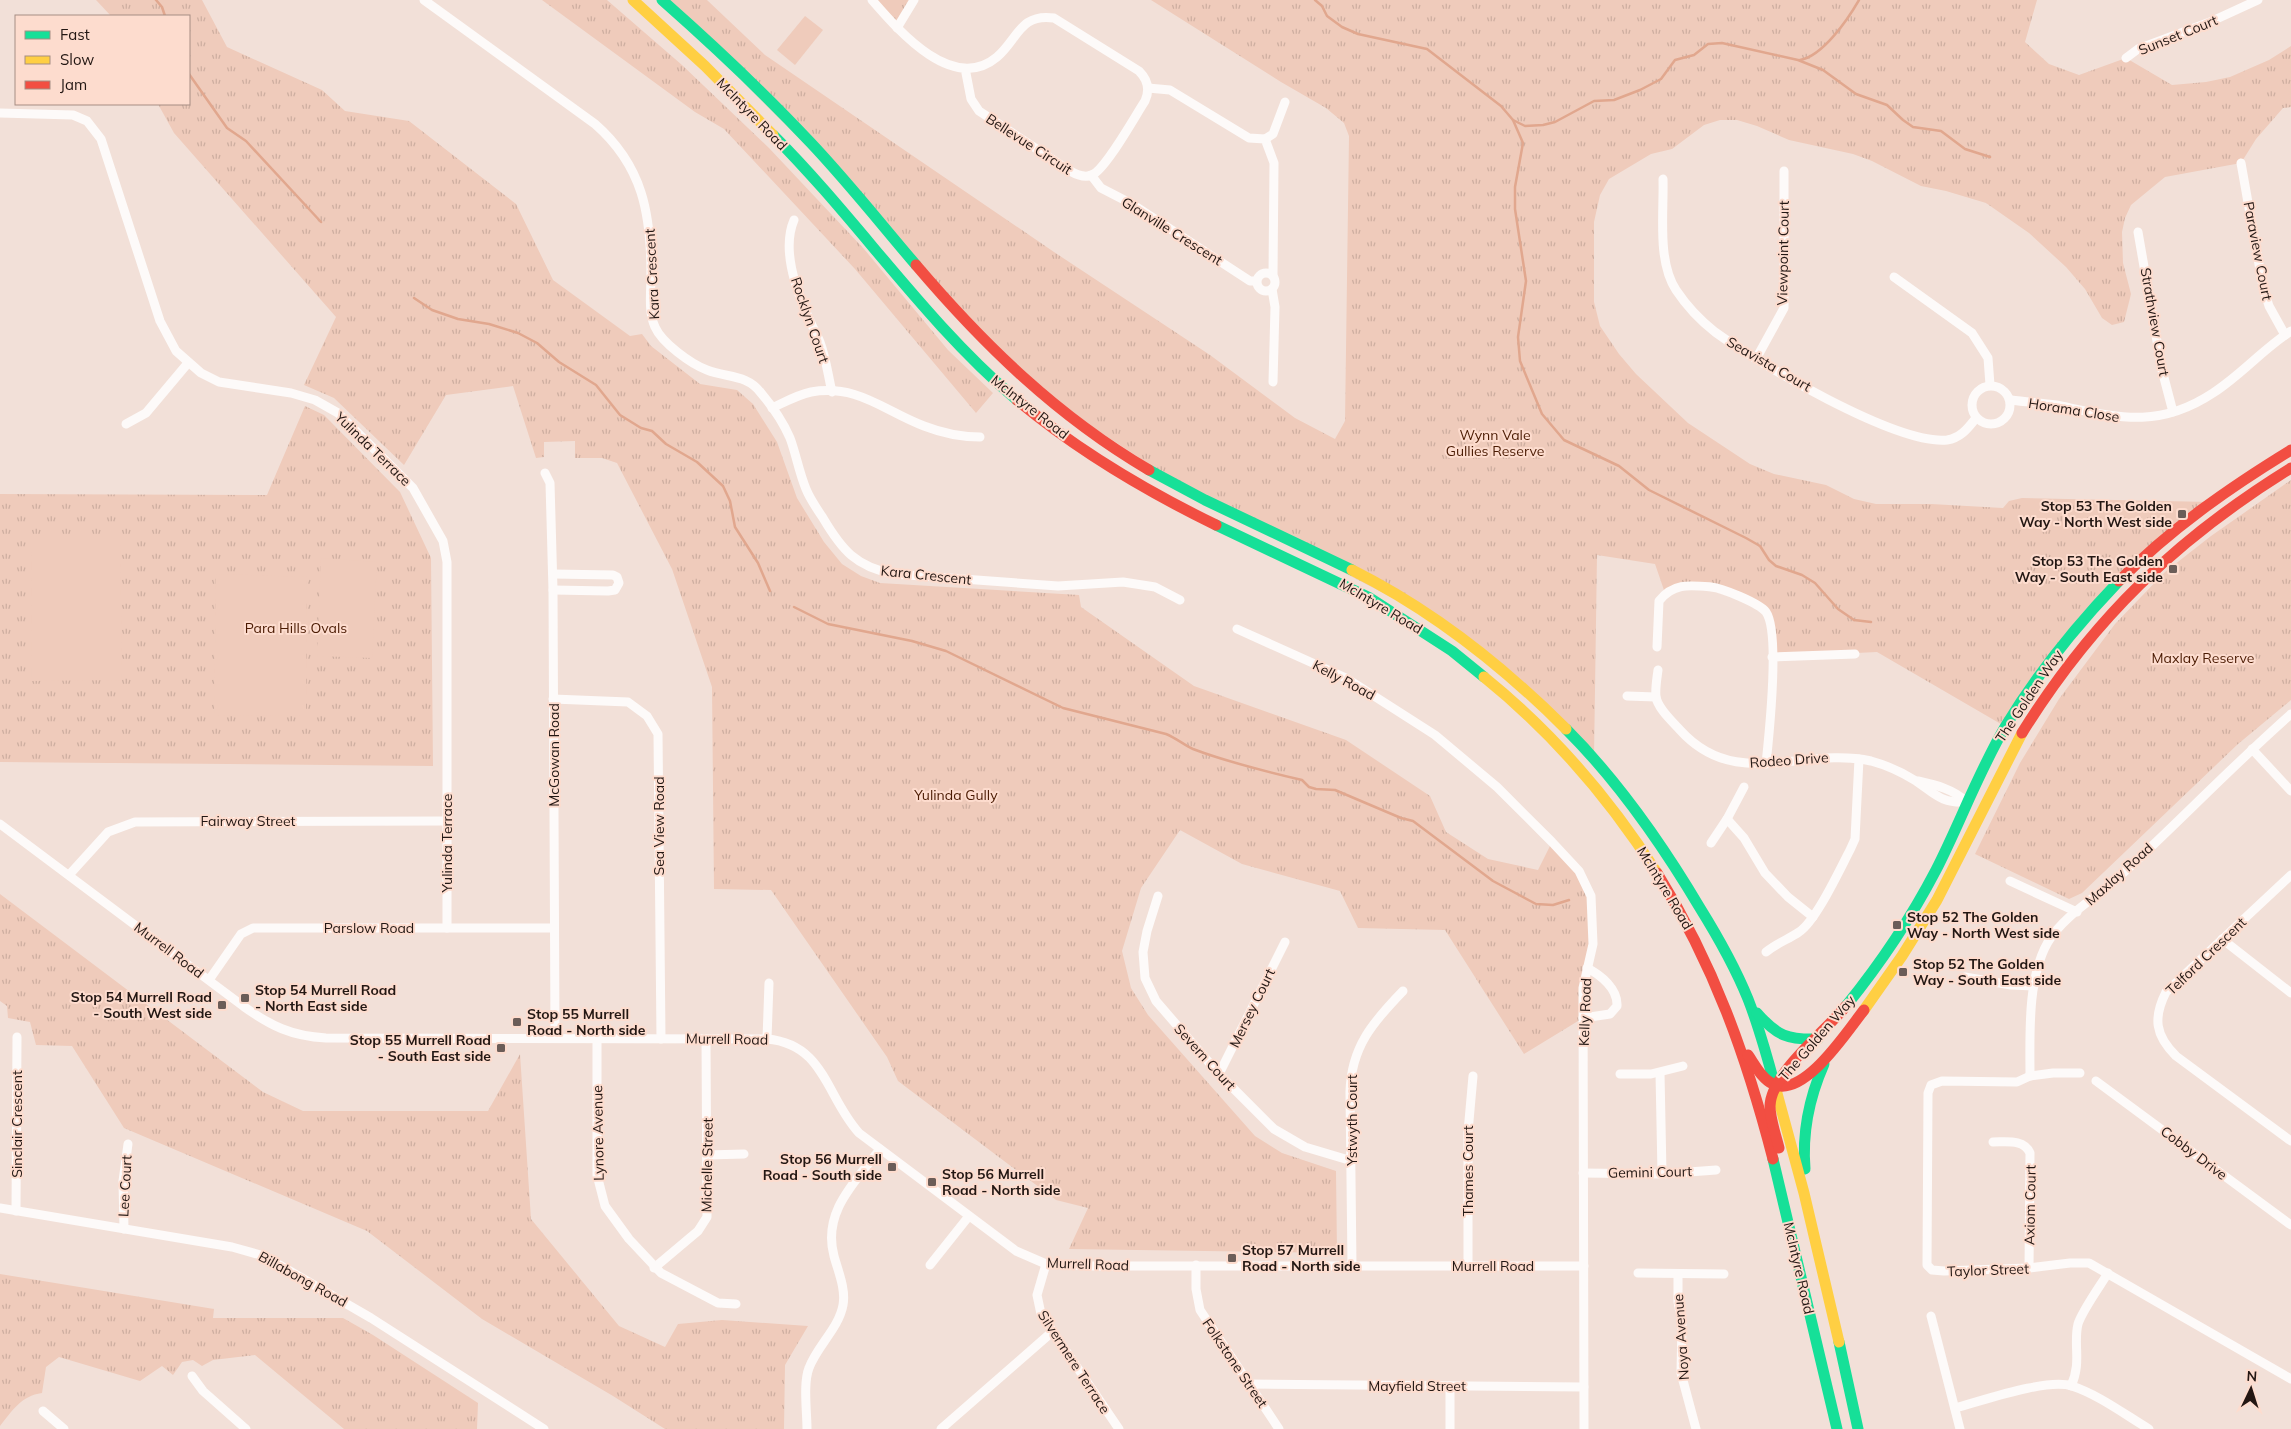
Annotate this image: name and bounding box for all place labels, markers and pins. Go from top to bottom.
place label: Stop 53 The Golden Way - North West side [2019,497,2172,531]
marker: Stop 53 The Golden Way - North West side [2176,508,2188,520]
place label: Stop 53 The Golden Way - South East side [2015,552,2163,586]
marker: Stop 53 The Golden Way - South East side [2167,563,2179,575]
place label: Stop 52 The Golden Way - North West side [1907,908,2060,942]
marker: Stop 52 The Golden Way - North West side [1891,919,1903,931]
place label: Stop 52 The Golden Way - South East side [1913,955,2061,989]
marker: Stop 52 The Golden Way - South East side [1897,966,1909,978]
place label: Stop 54 Murrell Road - North East side [255,981,396,1015]
place label: Stop 54 Murrell Road - South West side [71,988,212,1022]
marker: Stop 54 Murrell Road - North East side [239,992,251,1004]
marker: Stop 54 Murrell Road - South West side [216,999,228,1011]
place label: Stop 55 Murrell Road - North side [527,1005,646,1039]
marker: Stop 55 Murrell Road - North side [511,1016,523,1028]
place label: Stop 55 Murrell Road - South East side [350,1031,491,1065]
marker: Stop 55 Murrell Road - South East side [495,1042,507,1054]
place label: Stop 56 Murrell Road - South side [763,1150,882,1184]
marker: Stop 56 Murrell Road - South side [886,1161,898,1173]
place label: Stop 56 Murrell Road - North side [942,1165,1061,1199]
marker: Stop 56 Murrell Road - North side [926,1176,938,1188]
place label: Stop 57 Murrell Road - North side [1242,1241,1361,1275]
marker: Stop 57 Murrell Road - North side [1226,1252,1238,1264]

